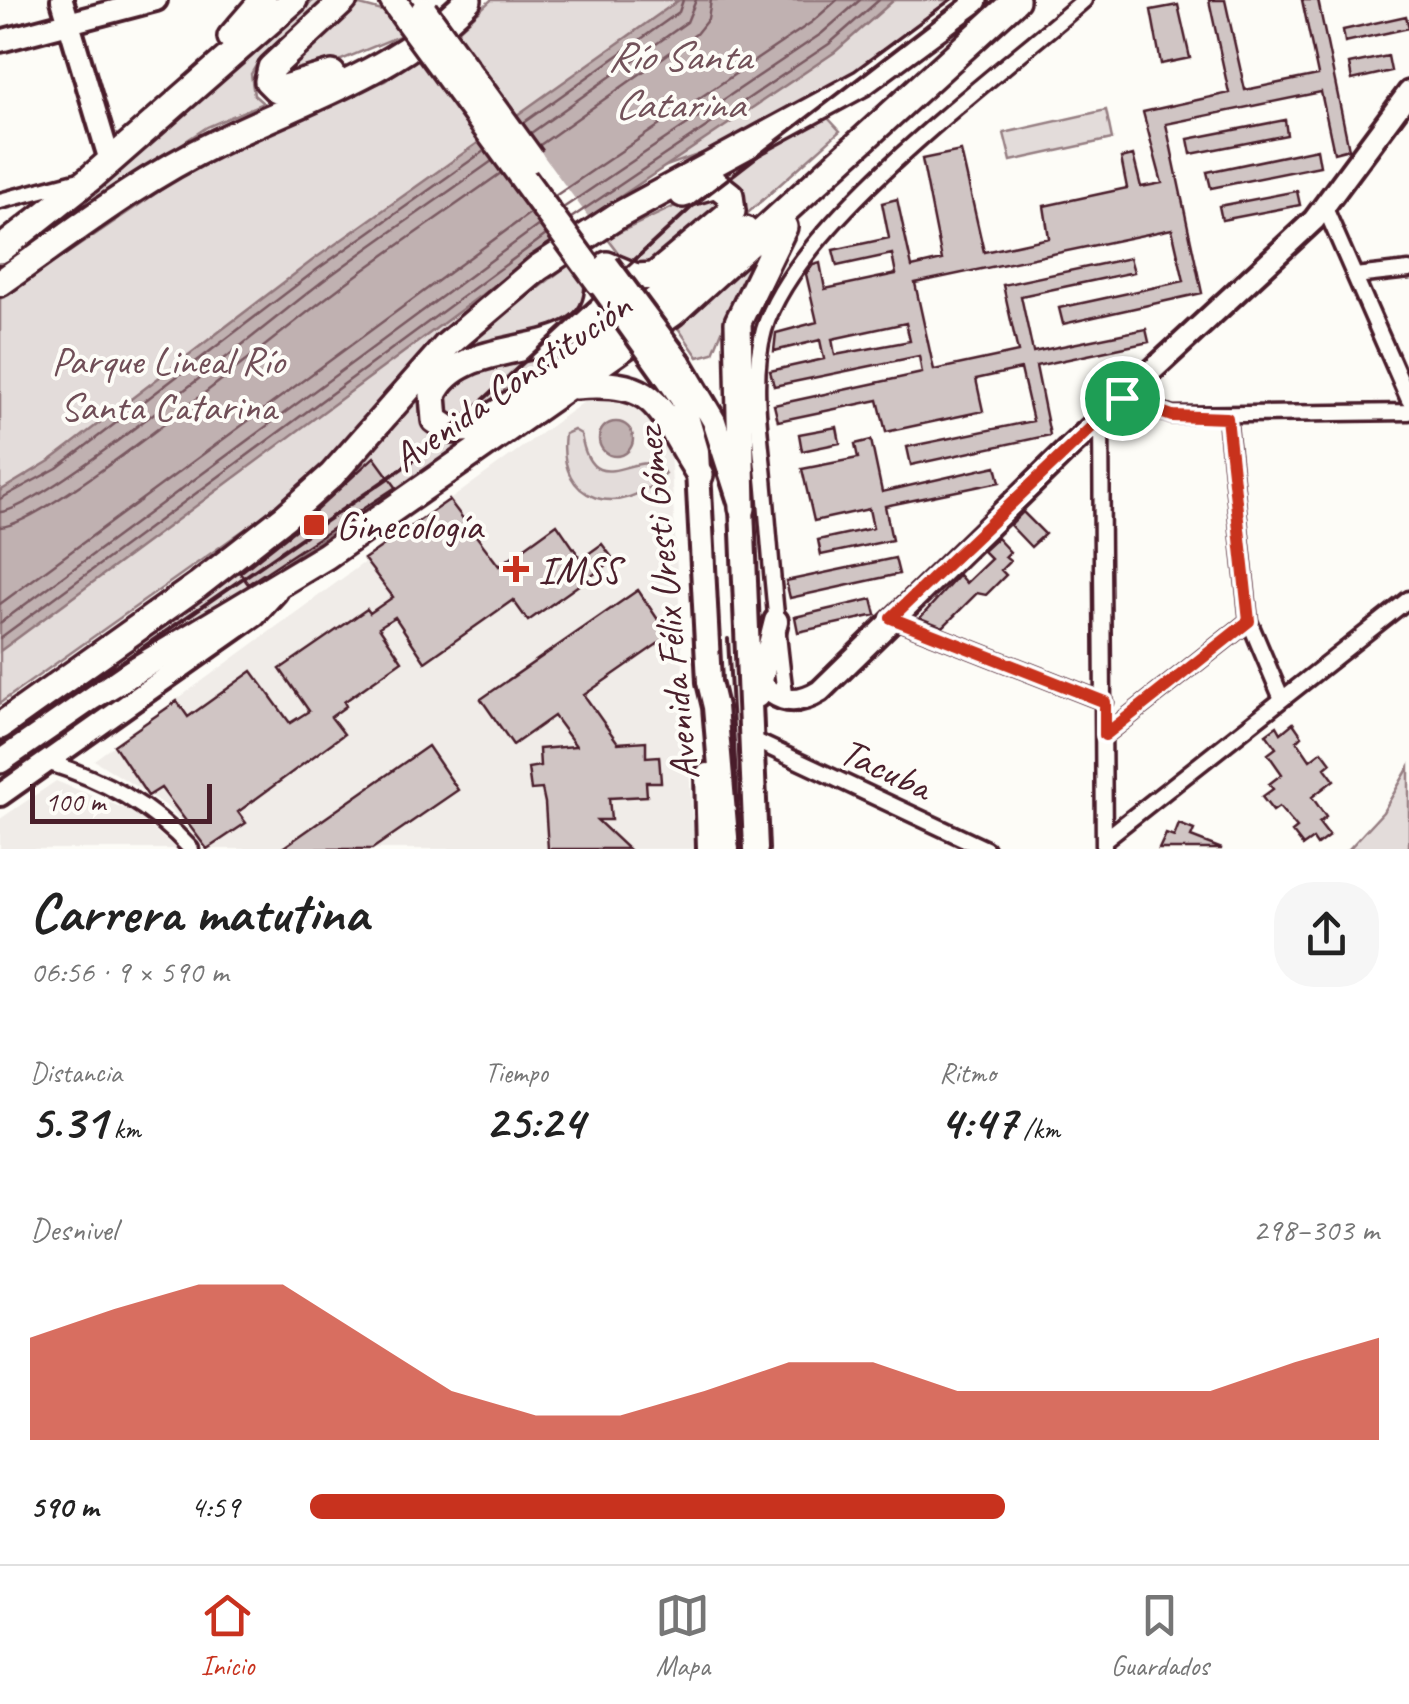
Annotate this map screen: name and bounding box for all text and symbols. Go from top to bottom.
water label: Río Santa Catarina [608,30,755,131]
street label: Avenida Constitución [382,280,642,483]
park label: Parque Lineal Río Santa Catarina [51,336,286,432]
pin [1080,356,1165,441]
icon: arrive [1095,371,1150,426]
street label: Avenida Félix Uresti Gómez [623,422,710,783]
place label: Ginecología [336,501,485,551]
marker: Ginecología [301,512,327,538]
place label: IMSS [538,545,626,595]
marker: IMSS [503,556,529,582]
street label: Tacuba [832,726,942,813]
scale bar [30,779,212,824]
text: 100 m [45,784,105,819]
text: Carrera matutina [30,878,368,948]
button: share [1274,882,1379,987]
text: 06:56 · 9 × 590 m [30,951,228,992]
text: Distancia [30,1055,122,1090]
text: Tiempo [485,1055,548,1090]
text: Ritmo [939,1055,996,1090]
text: 5.31 [30,1090,107,1153]
text: 25:24 [485,1090,584,1153]
text: 4:47 [939,1090,1017,1153]
text: km [107,1111,141,1146]
text: /km [1017,1111,1060,1146]
text: Desnivel [30,1209,117,1250]
text: 298–303 m [1253,1209,1379,1250]
text: 590 m [30,1486,98,1527]
text: 4:59 [190,1486,240,1527]
tab: Inicio [200,1588,255,1683]
tab: Mapa [655,1588,710,1683]
tab: Guardados [1111,1588,1209,1683]

